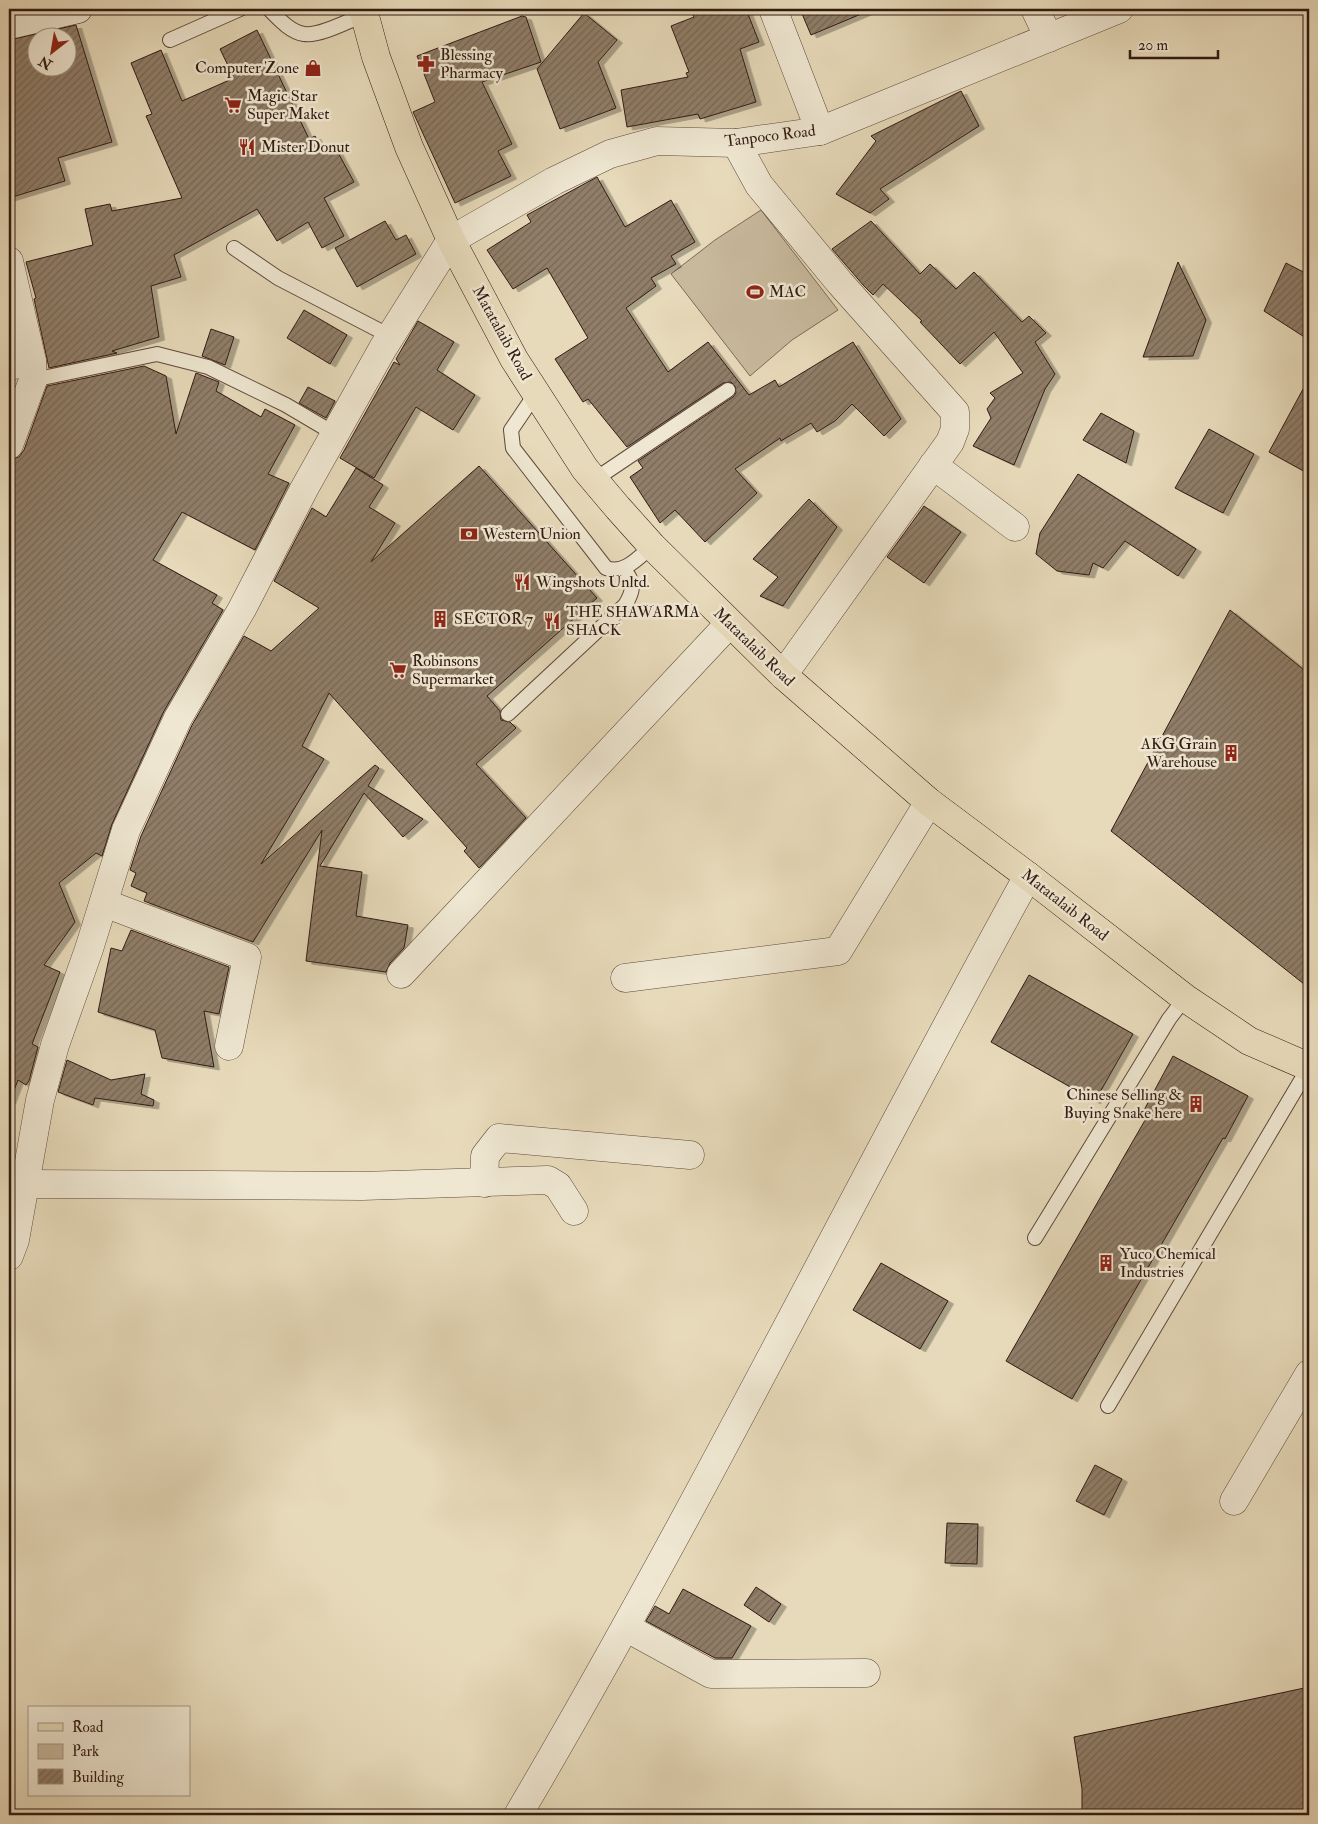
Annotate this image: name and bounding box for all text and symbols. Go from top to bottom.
north arrow [28,28,78,78]
scale bar [1130,28,1218,60]
text: 20 m [1138,36,1168,55]
place label: Blessing Pharmacy [440,45,504,83]
text: N [35,52,56,74]
pharmacy icon: Blessing Pharmacy [416,54,436,74]
place label: Computer Zone [195,58,299,79]
shop icon: Computer Zone [303,58,323,78]
place label: Magic Star Super Maket [247,86,329,125]
supermarket icon: Magic Star Super Maket [223,95,243,115]
street label: Tanpoco Road [723,120,817,152]
restaurant icon: Mister Donut [237,137,257,157]
place label: Mister Donut [261,137,350,157]
street label: Matatalaib Road [468,282,536,384]
sports icon: MAC [745,282,765,302]
place label: MAC [769,282,806,302]
bank icon: Western Union [459,524,479,544]
place label: Western Union [482,524,581,544]
restaurant icon: Wingshots Unltd. [512,572,532,592]
place label: Wingshots Unltd. [535,572,650,592]
place label: THE SHAWARMA SHACK [566,602,700,640]
street label: Matatalaib Road [709,603,799,691]
building icon: SECTOR 7 [430,609,450,629]
place label: SECTOR 7 [454,609,534,629]
restaurant icon: THE SHAWARMA SHACK [542,611,562,631]
place label: Robinsons Supermarket [412,651,494,690]
supermarket icon: Robinsons Supermarket [388,660,408,680]
place label: AKG Grain Warehouse [1140,734,1217,772]
building icon: AKG Grain Warehouse [1221,743,1241,763]
street label: Matatalaib Road [1017,865,1113,945]
place label: Chinese Selling & Buying Snake here [1064,1085,1182,1123]
building icon: Chinese Selling & Buying Snake here [1186,1094,1206,1114]
place label: Yuco Chemical Industries [1120,1244,1216,1282]
building icon: Yuco Chemical Industries [1096,1253,1116,1273]
legend [28,1706,190,1796]
text: Road [72,1718,104,1737]
text: Park [72,1742,99,1761]
text: Building [72,1768,124,1787]

